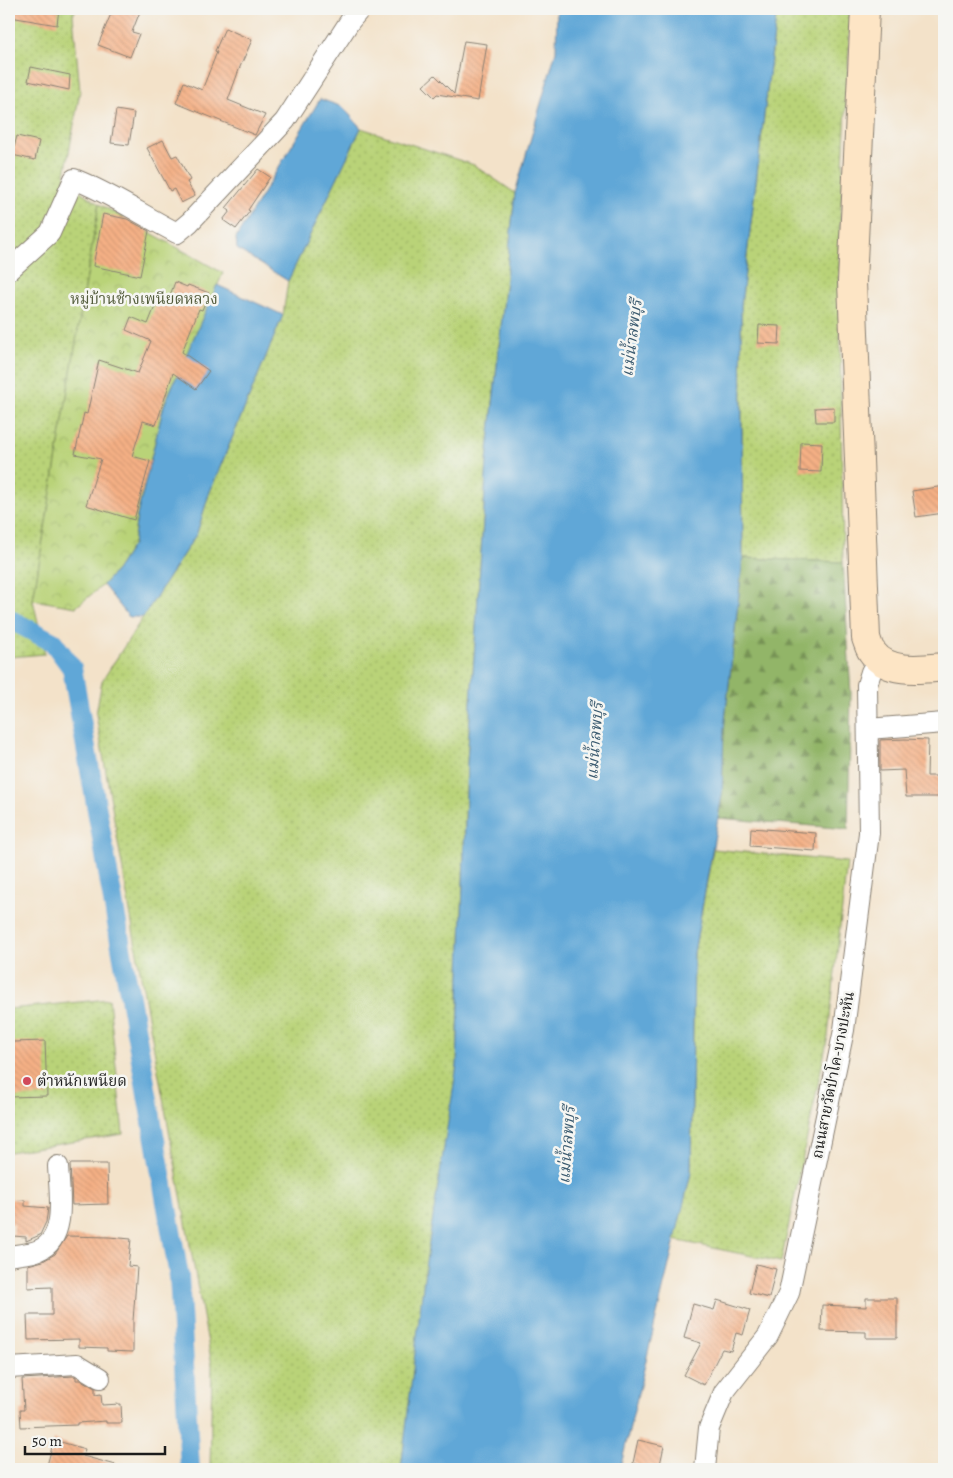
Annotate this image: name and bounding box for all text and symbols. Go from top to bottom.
park label: หมู่บ้านช้างเพนียดหลวง [70,289,218,309]
water label: แม่น้ำลพบุรี [615,295,648,378]
water label: แม่น้ำลพบุรี [580,699,609,781]
street label: ถนนสายวัดป่าโค-บางปะหัน [806,989,859,1160]
place label: ตำหนักเพนียด [37,1071,127,1091]
marker: ตำหนักเพนียด [21,1075,33,1087]
water label: แม่น้ำลพบุรี [552,1103,581,1185]
scale bar [25,1423,165,1455]
text: 50 m [32,1431,62,1451]

